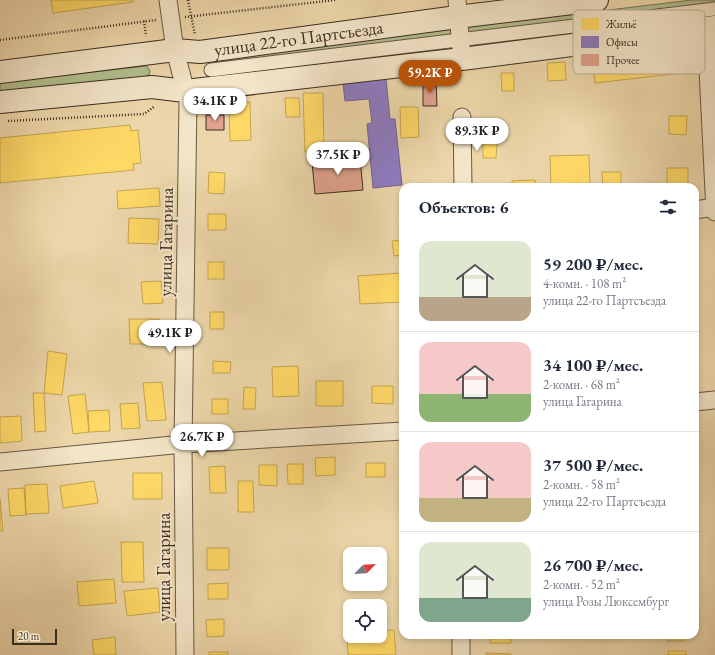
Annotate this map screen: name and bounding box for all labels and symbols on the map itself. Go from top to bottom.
legend [573,10,705,74]
street label: улица 22-го Партсъезда [212,15,385,61]
text: Жильё [605,17,637,31]
text: Офисы [606,35,638,49]
text: Прочее [606,53,640,67]
pin: 59.2K ₽ [393,60,467,94]
pin: 34.1K ₽ [178,88,252,122]
pin: 89.3K ₽ [440,118,514,152]
pin: 37.5K ₽ [301,142,375,176]
street label: улица Гагарина [153,186,178,297]
pin: 49.1K ₽ [133,320,207,354]
pin: 26.7K ₽ [165,424,239,458]
street label: улица Гагарина [152,512,175,622]
north arrow [343,547,387,591]
scale bar [12,627,57,646]

